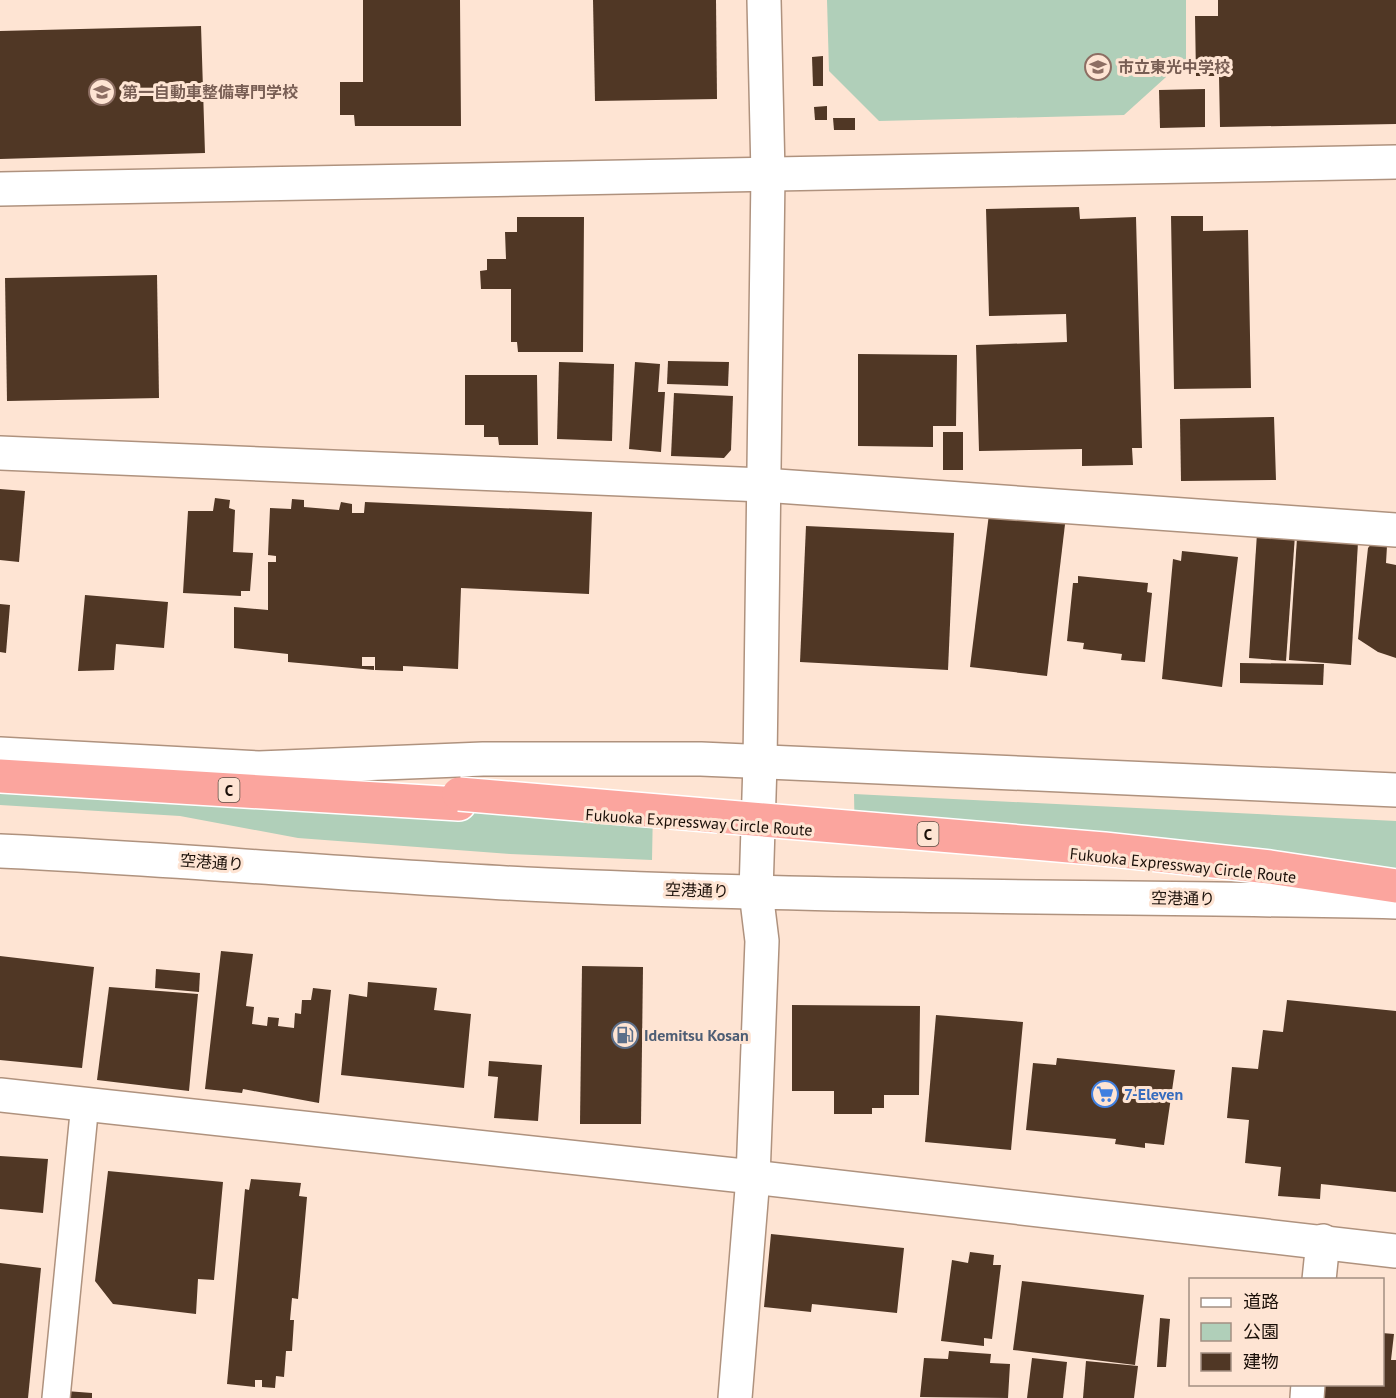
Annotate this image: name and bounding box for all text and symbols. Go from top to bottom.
school or university icon: 市立東光中学校 [1083,52,1113,82]
place label: 市立東光中学校 [1118,57,1230,77]
school or university icon: 第一自動車整備専門学校 [87,77,117,107]
place label: 第一自動車整備専門学校 [122,82,298,102]
road number: C [218,778,240,802]
street label: Fukuoka Expressway Circle Route [585,804,813,840]
road number: C [918,822,938,846]
street label: Fukuoka Expressway Circle Route [1069,843,1297,887]
street label: 空港通り [179,850,245,874]
street label: 空港通り [665,879,729,901]
street label: 空港通り [1151,887,1215,909]
fuel station icon: Idemitsu Kosan [610,1020,640,1050]
place label: Idemitsu Kosan [644,1025,749,1045]
supermarket icon: 7-Eleven [1090,1079,1120,1109]
place label: 7-Eleven [1124,1084,1183,1104]
legend [1189,1278,1384,1386]
text: 道路 [1243,1290,1279,1313]
text: 公園 [1243,1320,1279,1343]
text: 建物 [1243,1350,1279,1373]

